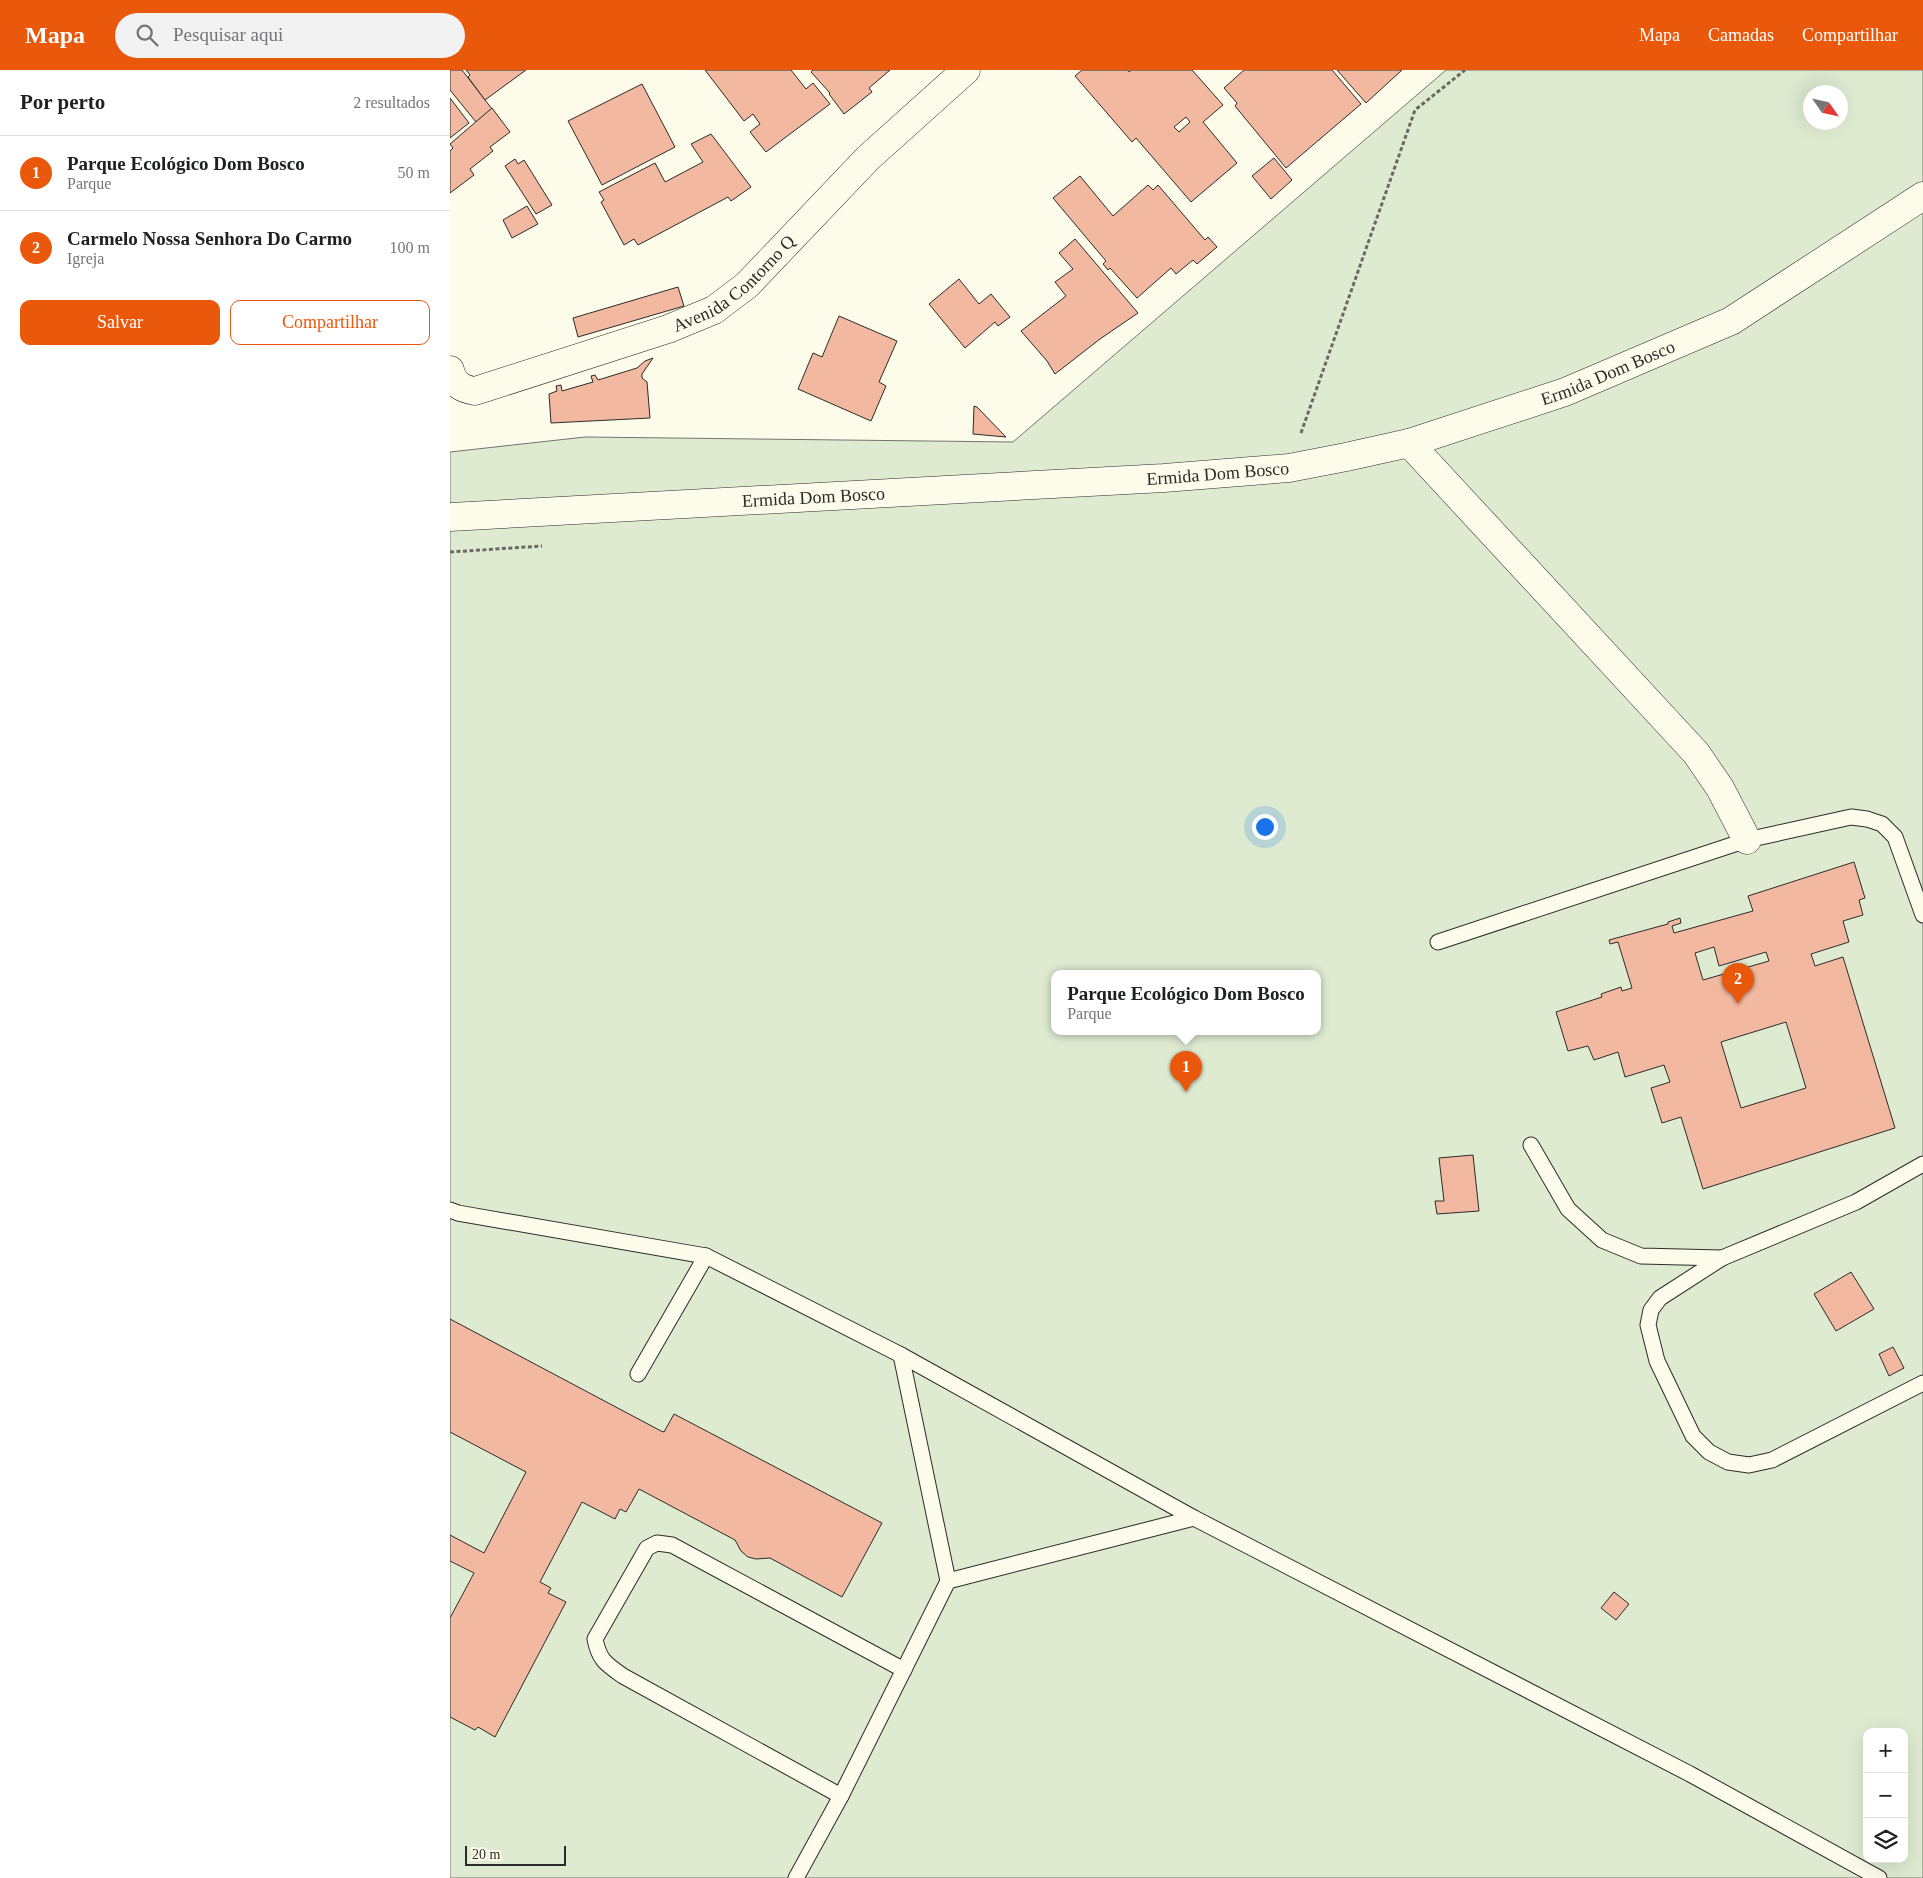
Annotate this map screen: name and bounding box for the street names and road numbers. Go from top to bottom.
street label: Avenida Contorno Q [670,231,799,336]
street label: Ermida Dom Bosco [1538,336,1678,409]
street label: Ermida Dom Bosco [1146,458,1290,489]
street label: Ermida Dom Bosco [741,483,885,511]

